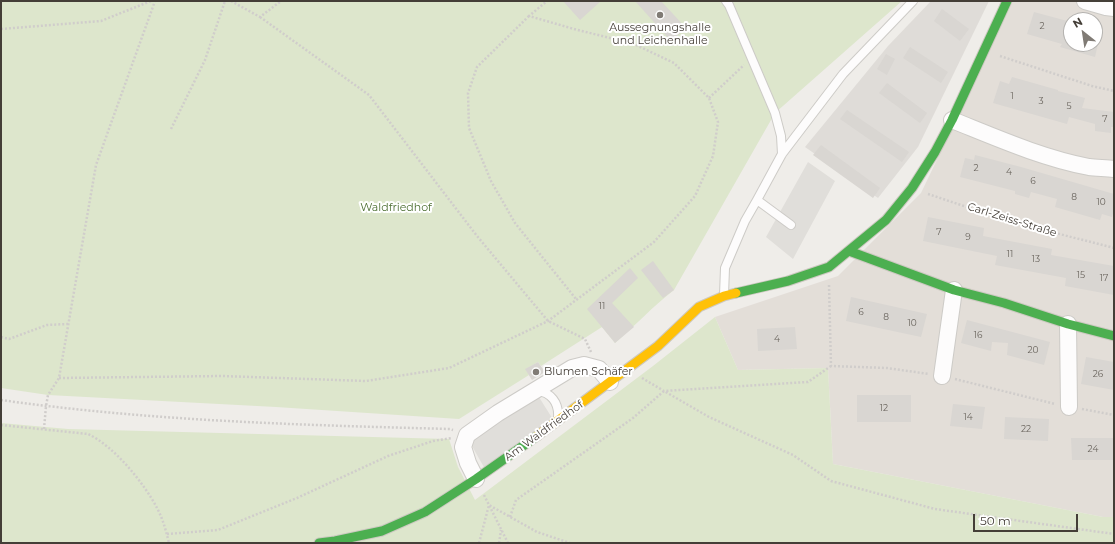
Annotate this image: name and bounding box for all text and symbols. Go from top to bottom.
marker: Aussegnungshalle und Leichenhalle [655,10,665,20]
north arrow [1063,12,1103,52]
text: N [1070,14,1085,31]
place label: Aussegnungshalle und Leichenhalle [609,21,711,47]
house number: 2 [1039,21,1045,31]
house number: 1 [1010,91,1014,101]
house number: 3 [1038,96,1044,106]
house number: 5 [1066,101,1072,111]
house number: 7 [1102,114,1108,124]
house number: 2 [973,163,979,173]
house number: 4 [1006,167,1012,177]
house number: 6 [1030,176,1036,186]
house number: 8 [1071,192,1077,202]
house number: 10 [1096,197,1106,207]
street label: Carl-Zeiss-Straße [966,200,1058,240]
park label: Waldfriedhof [360,201,432,215]
house number: 7 [936,227,942,237]
house number: 9 [965,232,971,242]
house number: 11 [1007,249,1013,259]
house number: 13 [1032,254,1040,264]
house number: 15 [1077,270,1085,280]
house number: 17 [1100,273,1108,283]
house number: 11 [599,301,605,311]
house number: 6 [858,307,864,317]
house number: 8 [883,312,889,322]
house number: 10 [907,318,917,328]
house number: 16 [974,330,982,340]
house number: 4 [774,334,780,344]
house number: 20 [1027,345,1039,355]
place label: Blumen Schäfer [544,365,633,379]
marker: Blumen Schäfer [531,367,541,377]
house number: 26 [1093,369,1103,379]
street label: Am Waldfriedhof [502,398,586,464]
house number: 12 [880,403,888,413]
house number: 14 [963,412,973,422]
house number: 22 [1021,424,1031,434]
house number: 24 [1088,444,1098,454]
scale bar [975,506,1080,532]
text: 50 m [980,513,1011,528]

